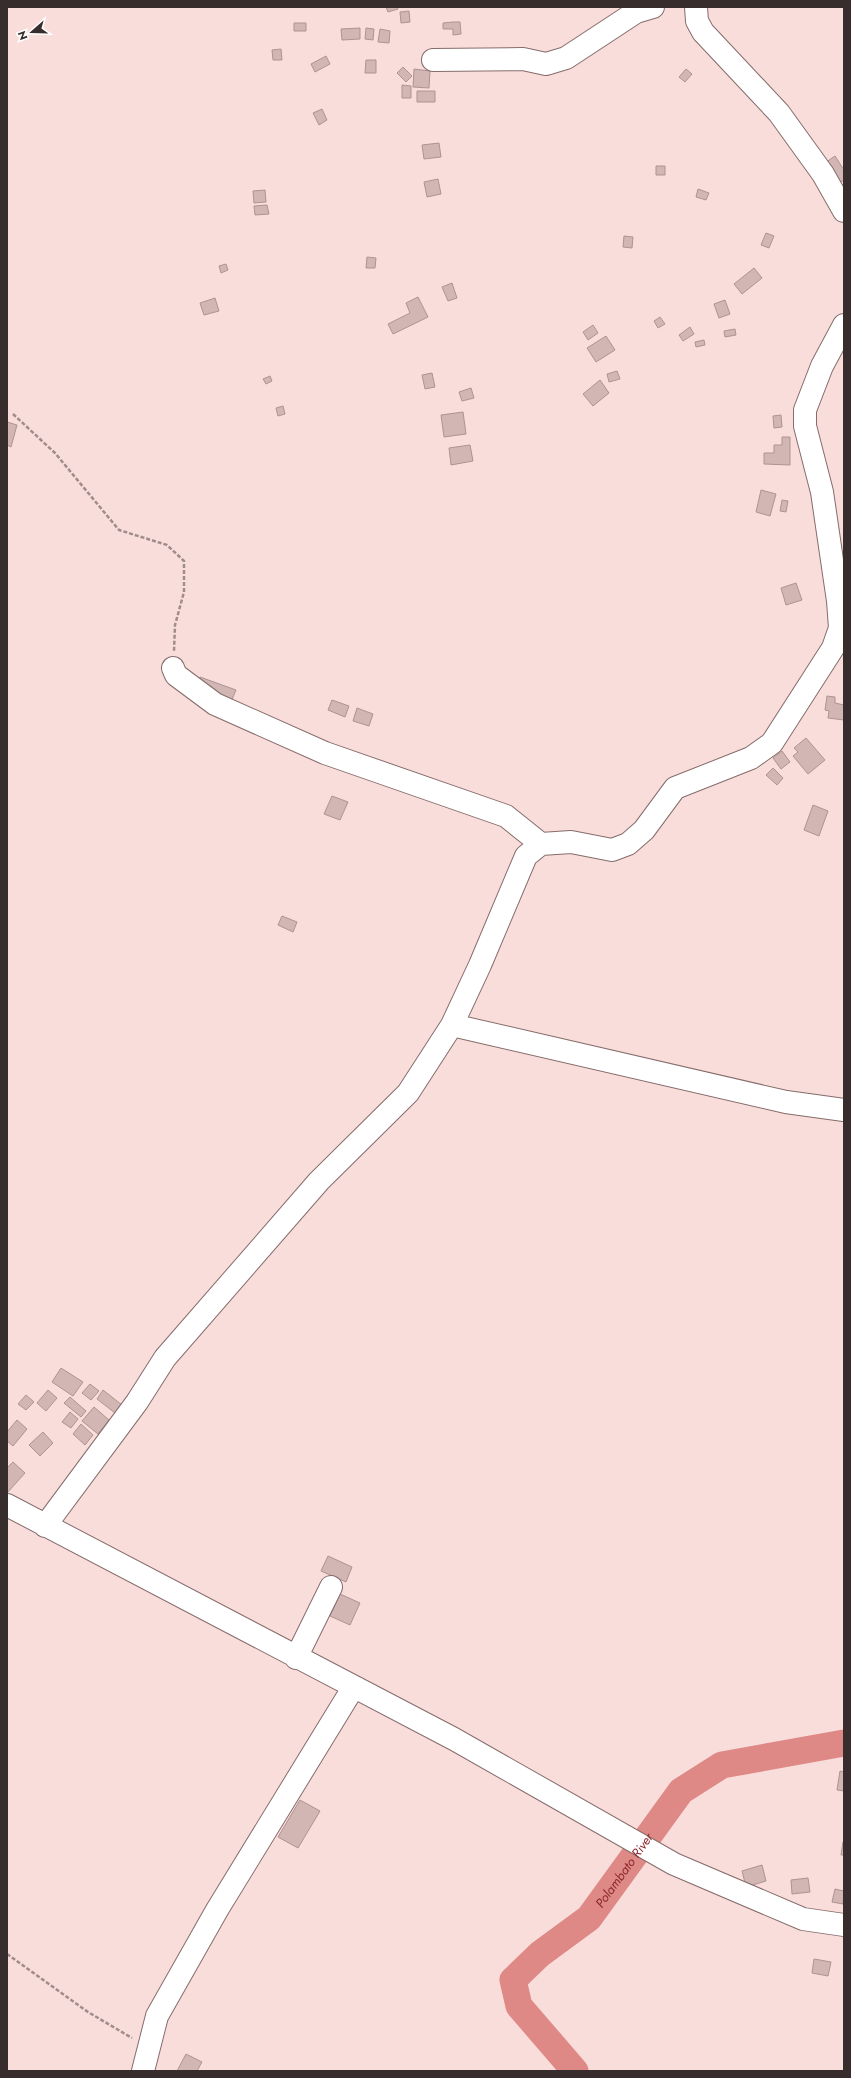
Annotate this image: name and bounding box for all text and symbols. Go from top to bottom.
north arrow [12,12,52,52]
text: N [14,29,32,42]
water label: Polambato River [591,1829,658,1912]

